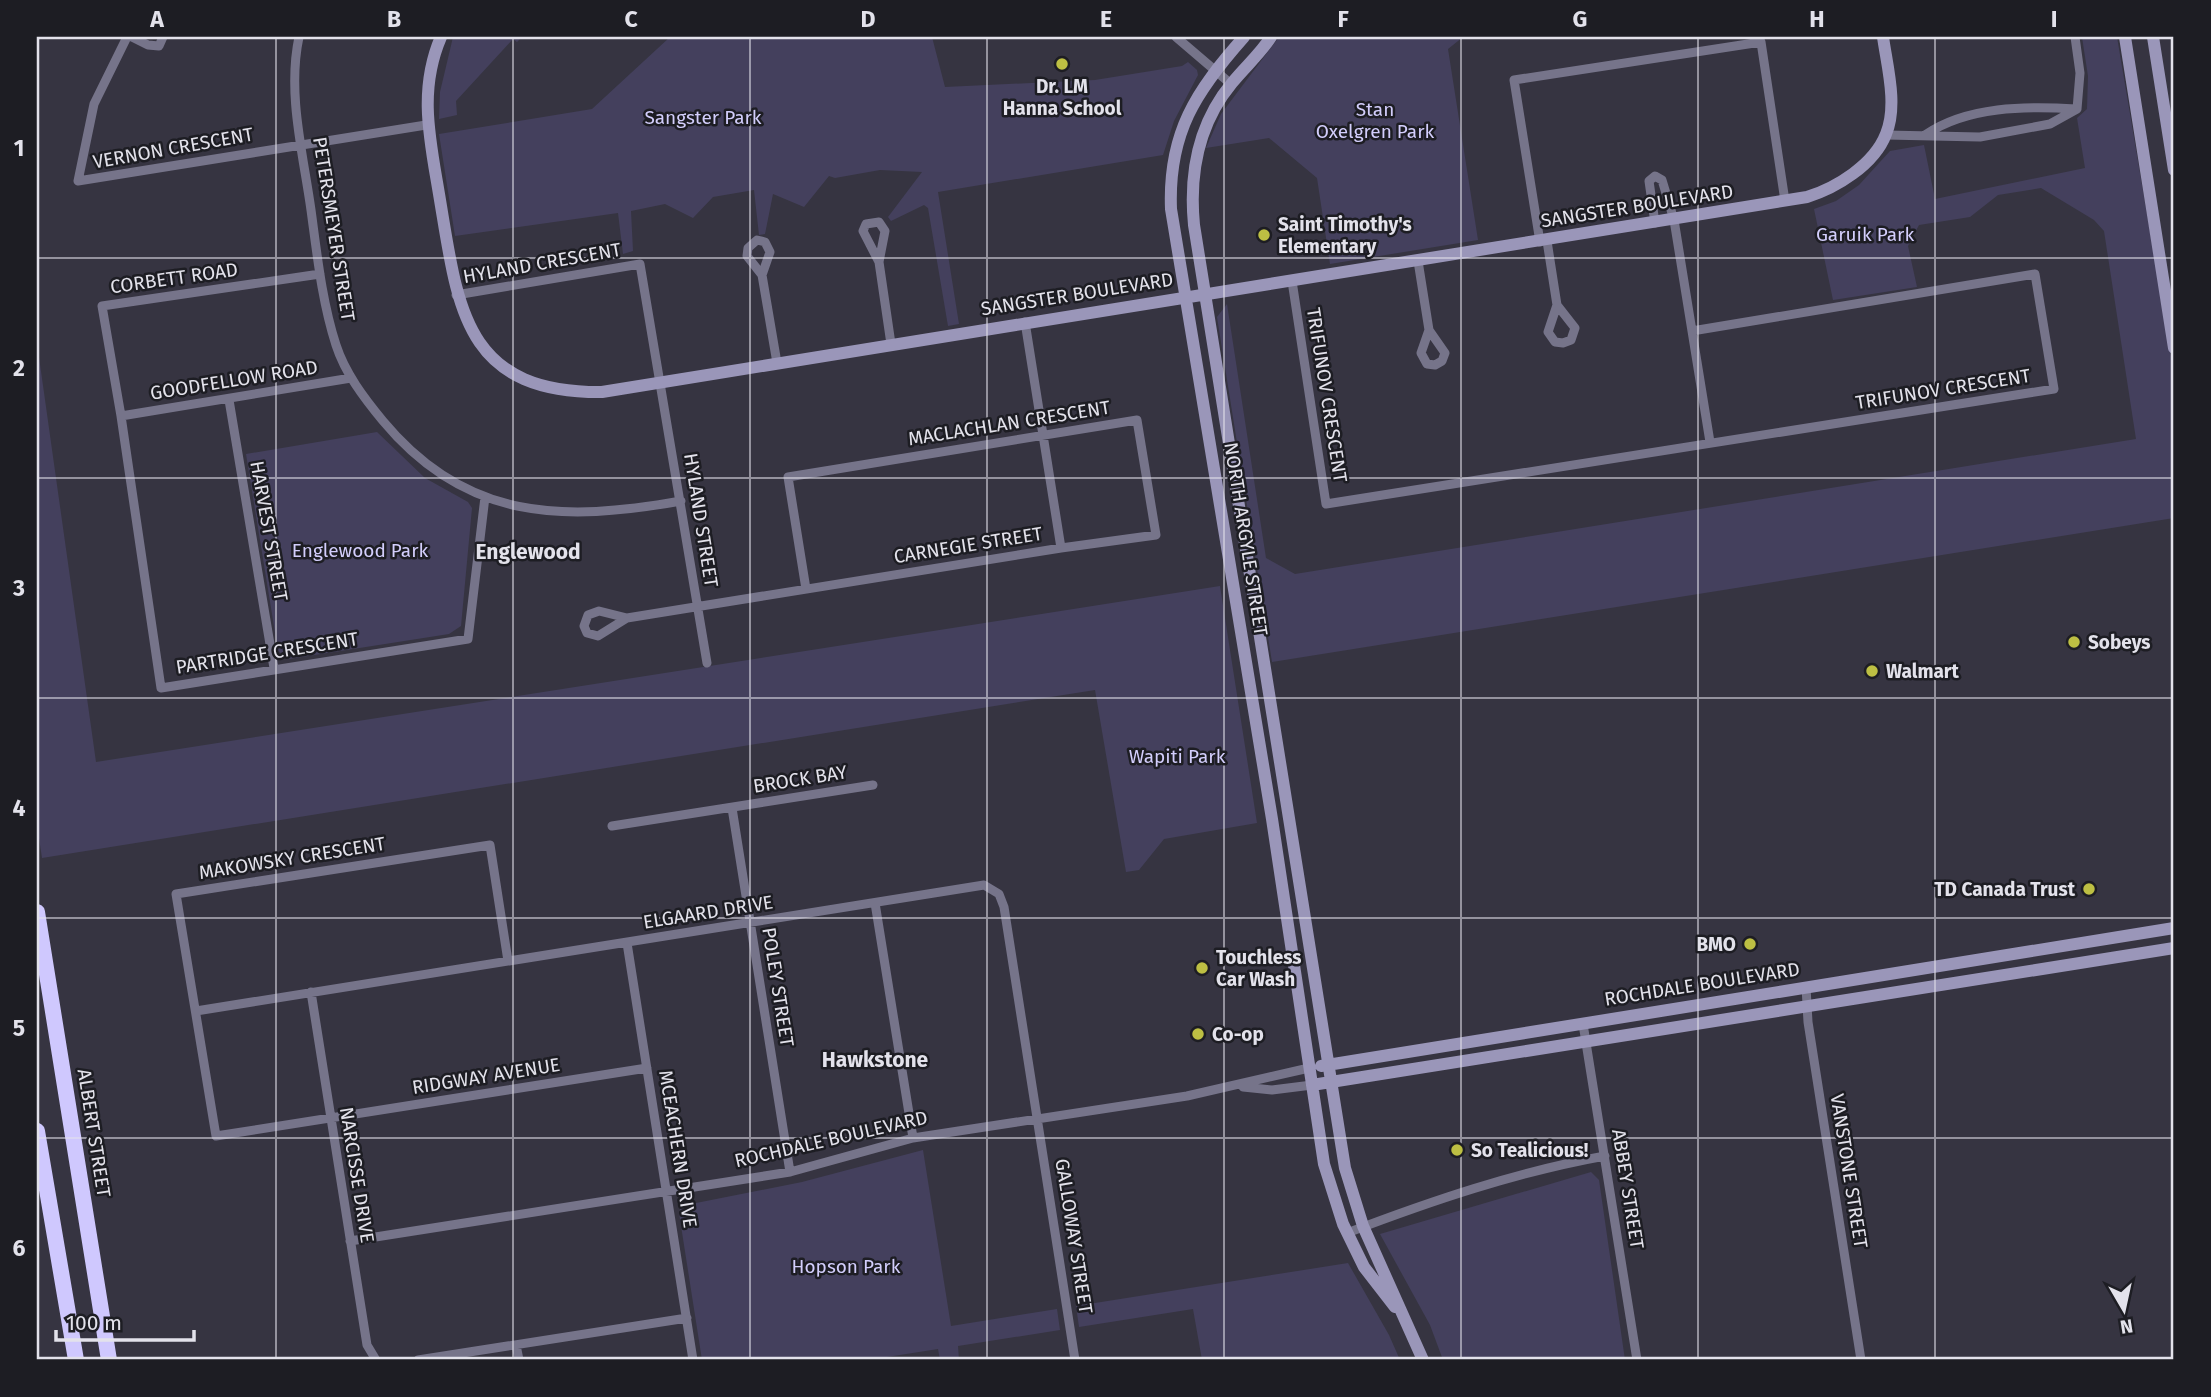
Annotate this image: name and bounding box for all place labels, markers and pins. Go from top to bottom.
marker: Dr. LM Hanna School [1054,56,1070,72]
place label: Dr. LM Hanna School [1003,75,1122,120]
place label: Saint Timothy's Elementary [1278,213,1412,258]
marker: Saint Timothy's Elementary [1256,227,1272,243]
place label: Sobeys [2088,631,2151,654]
marker: Sobeys [2066,634,2082,650]
place label: Walmart [1886,660,1959,683]
marker: Walmart [1864,663,1880,679]
place label: TD Canada Trust [1934,878,2076,901]
marker: TD Canada Trust [2081,881,2097,897]
place label: BMO [1696,933,1736,956]
marker: BMO [1742,936,1758,952]
place label: Touchless Car Wash [1216,946,1302,991]
marker: Touchless Car Wash [1194,960,1210,976]
place label: Co-op [1212,1023,1264,1046]
marker: Co-op [1190,1026,1206,1042]
place label: So Tealicious! [1471,1139,1589,1162]
marker: So Tealicious! [1449,1142,1465,1158]

